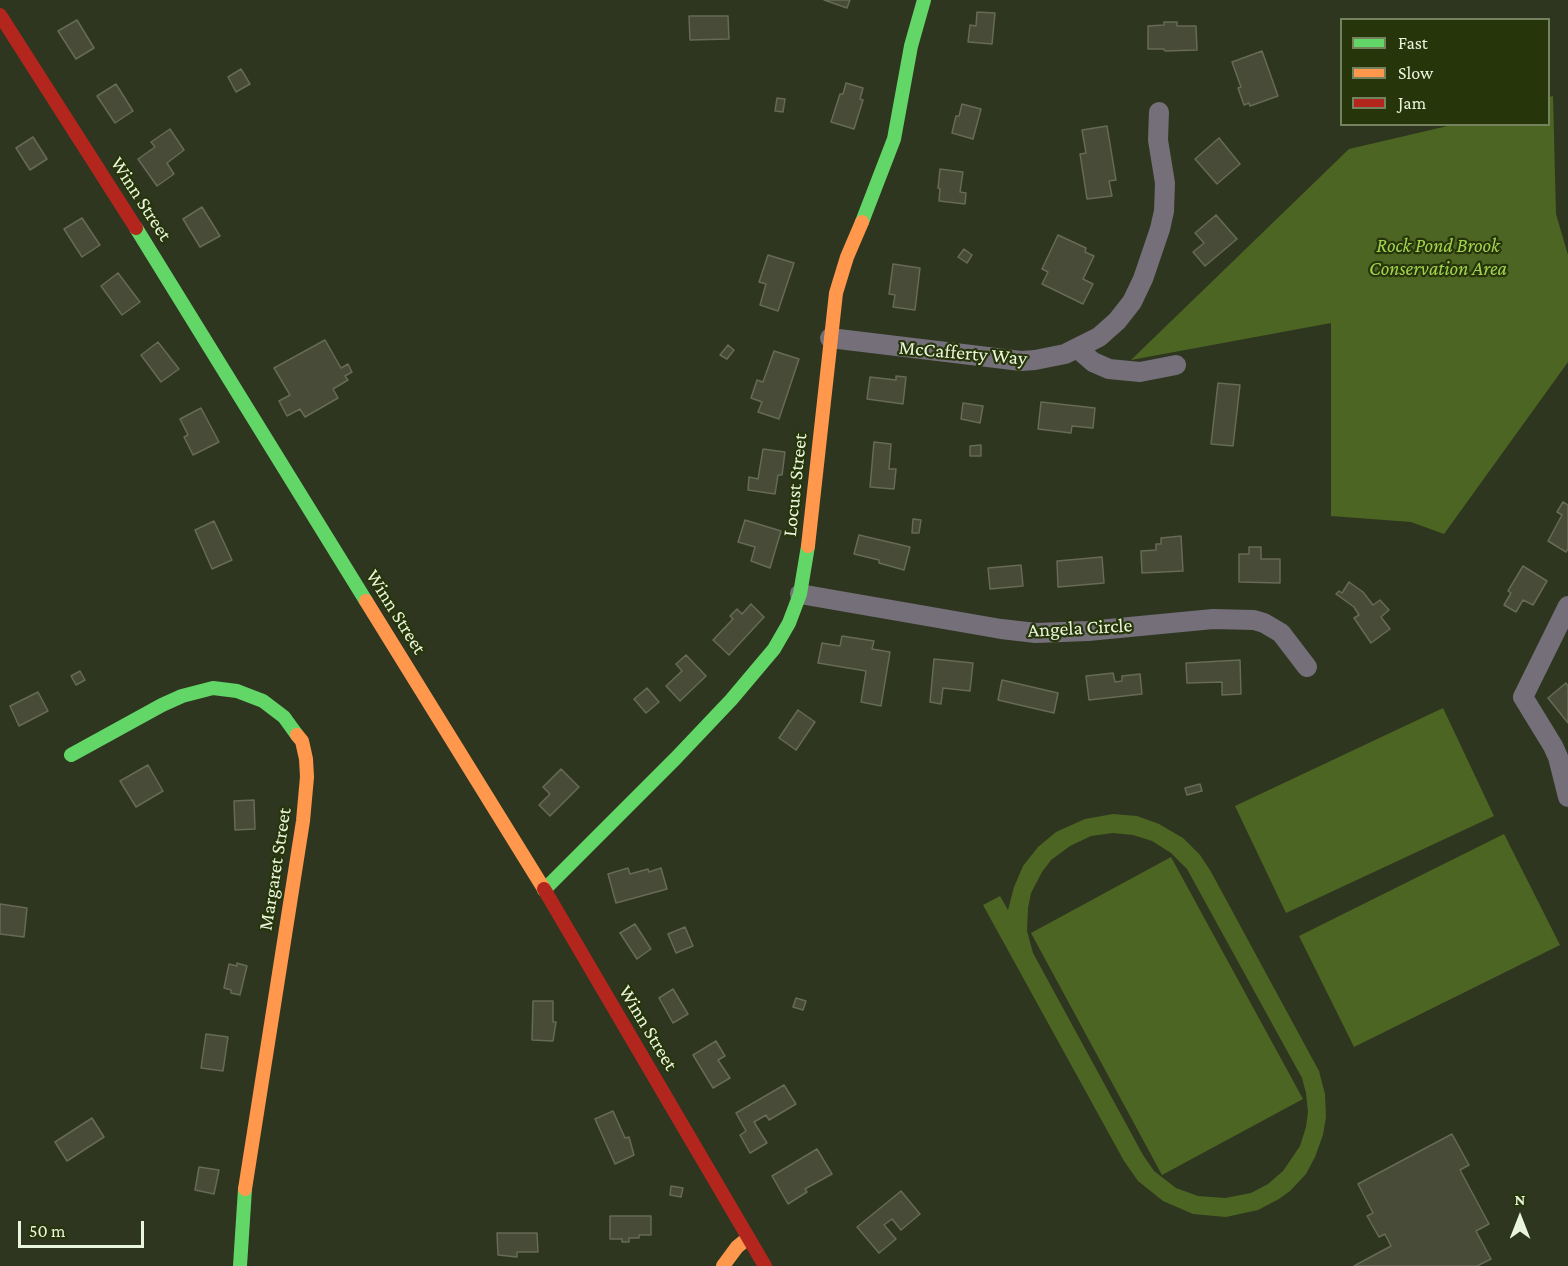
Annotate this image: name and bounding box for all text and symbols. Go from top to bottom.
legend [1340,18,1550,126]
text: Fast [1398,33,1428,53]
text: Slow [1398,63,1433,83]
text: Jam [1398,93,1426,113]
street label: Winn Street [105,152,177,246]
park label: Rock Pond Brook Conservation Area [1369,234,1507,281]
street label: McCafferty Way [898,335,1028,371]
street label: Locust Street [778,432,812,538]
street label: Winn Street [361,565,431,659]
street label: Angela Circle [1027,613,1133,643]
street label: Margaret Street [253,806,297,932]
street label: Winn Street [613,981,683,1075]
north arrow [1490,1188,1550,1248]
text: N [1515,1191,1525,1208]
scale bar [21,1209,147,1247]
text: 50 m [29,1221,66,1241]

